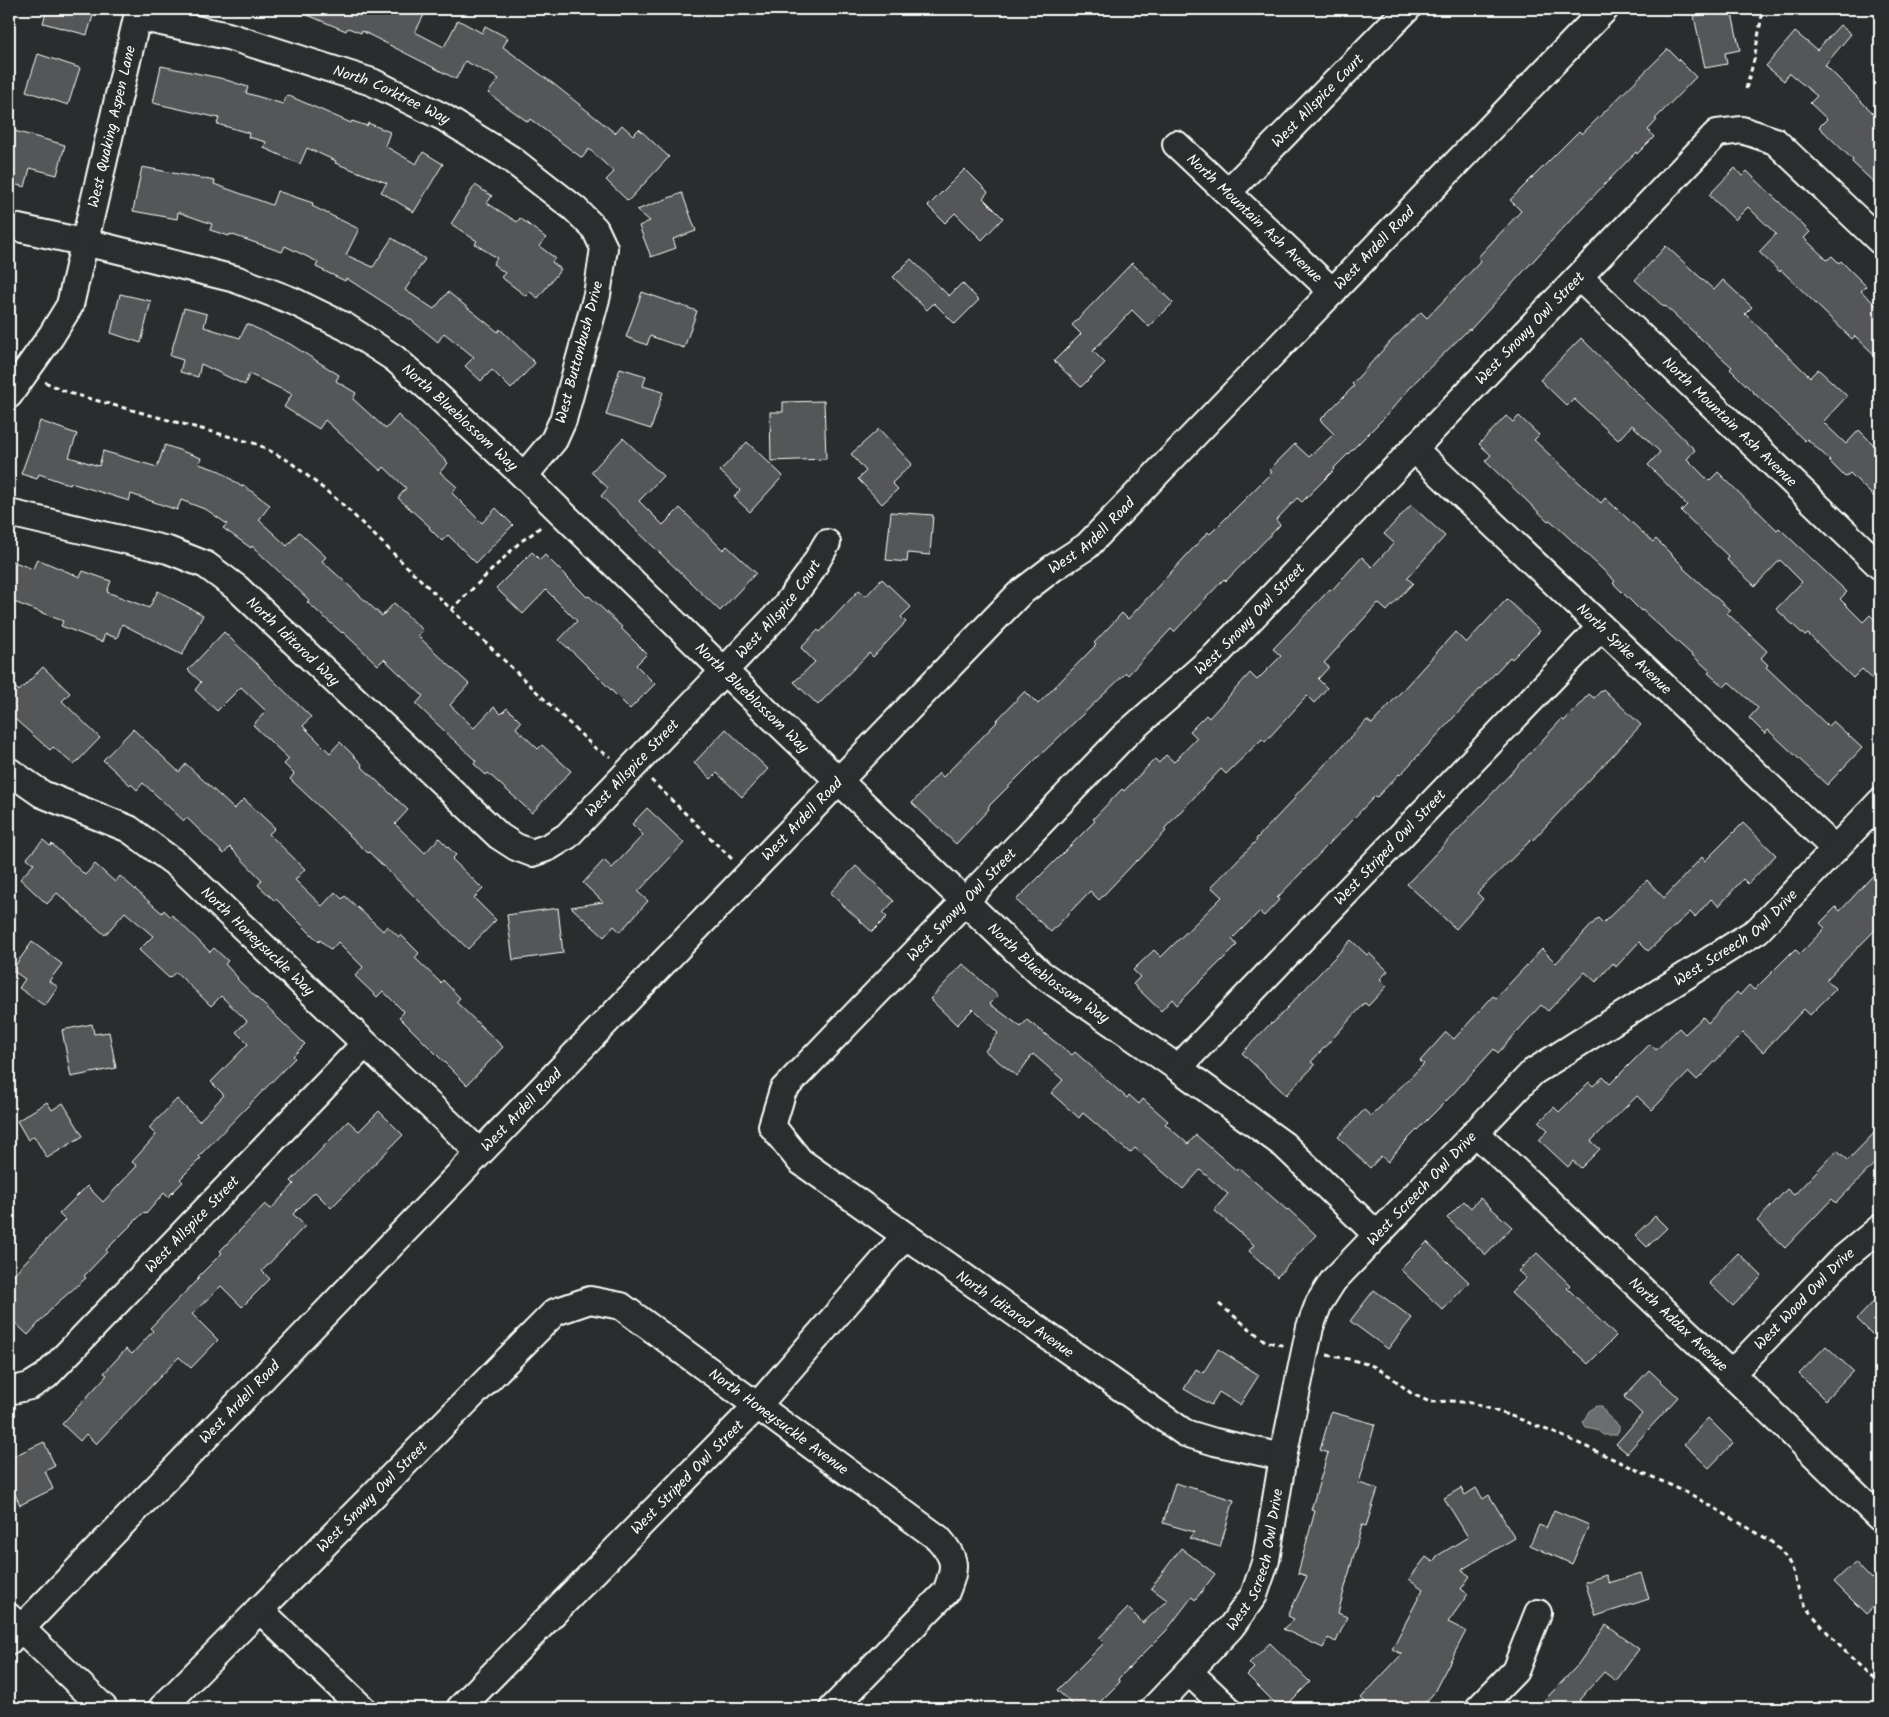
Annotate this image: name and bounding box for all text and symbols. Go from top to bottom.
street label: West Quaking Aspen Lane [82,43,143,210]
street label: West Allspice Court [1266,48,1370,154]
street label: North Corktree Way [330,59,455,132]
street label: North Mountain Ash Avenue [1180,148,1328,289]
street label: West Ardell Road [1329,201,1422,296]
street label: West Snowy Owl Street [1470,266,1591,391]
street label: West Buttonbush Drive [549,278,611,426]
street label: North Mountain Ash Avenue [1656,352,1802,494]
street label: North Blueblossom Way [395,358,524,478]
street label: West Ardell Road [1044,492,1142,581]
street label: West Allspice Court [730,555,828,665]
street label: West Snowy Owl Street [1189,558,1311,682]
street label: North Iditarod Way [240,591,346,693]
street label: North Spike Avenue [1570,598,1677,701]
street label: North Blueblossom Way [689,638,815,760]
street label: West Allspice Street [580,714,685,823]
street label: West Ardell Road [756,772,849,867]
street label: West Striped Owl Street [1329,784,1452,912]
street label: West Snowy Owl Street [902,843,1023,968]
street label: North Honeysuckle Way [194,881,320,1003]
street label: West Screech Owl Drive [1669,884,1804,993]
street label: North Blueblossom Way [981,918,1115,1031]
street label: West Ardell Road [476,1063,569,1158]
street label: West Screech Owl Drive [1361,1126,1483,1252]
street label: West Allspice Street [140,1170,246,1279]
street label: West Wood Owl Drive [1749,1242,1861,1356]
street label: North Iditarod Avenue [950,1265,1079,1365]
street label: North Addax Avenue [1622,1272,1733,1378]
street label: West Ardell Road [194,1355,287,1450]
street label: North Honeysuckle Avenue [703,1363,853,1482]
street label: West Striped Owl Street [625,1414,750,1541]
street label: West Snowy Owl Street [311,1435,434,1559]
street label: West Screech Owl Drive [1221,1487,1291,1636]

